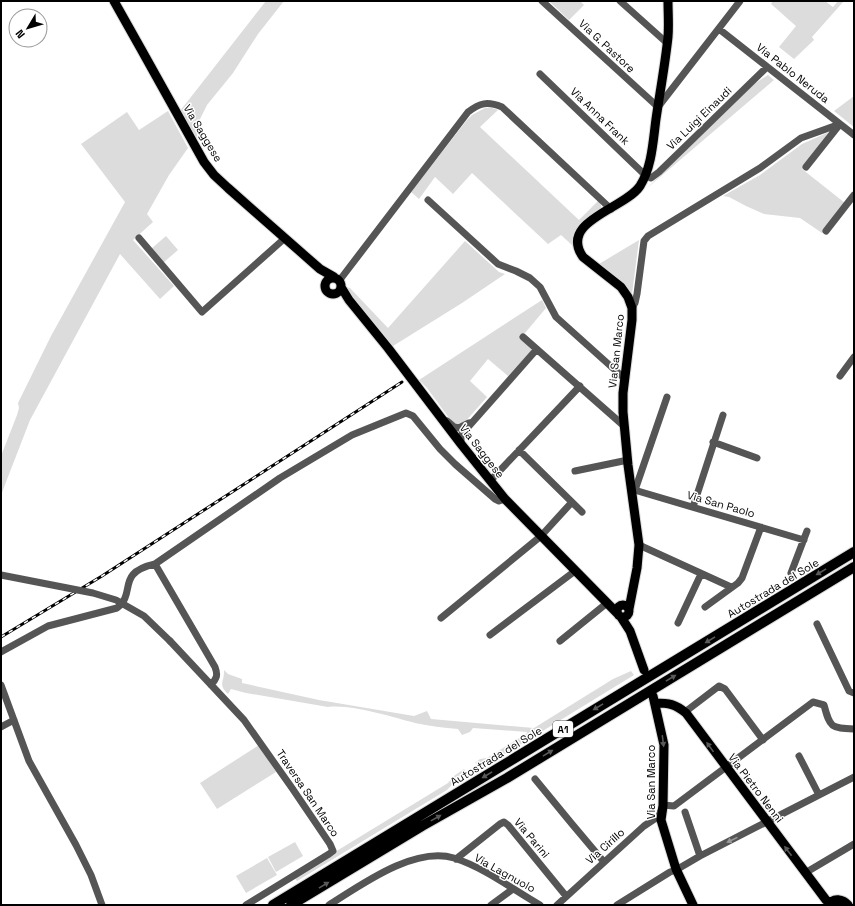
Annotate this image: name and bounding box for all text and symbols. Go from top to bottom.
north arrow [8,8,48,48]
street label: Via G. Pastore [576,16,638,76]
text: N [12,27,28,41]
street label: Via Pablo Neruda [754,40,833,106]
street label: Via Luigi Einaudi [664,83,735,153]
street label: Via Anna Frank [567,84,633,148]
street label: Via Saggese [180,102,226,164]
street label: Via San Marco [605,313,627,389]
street label: Via Saggese [457,421,507,481]
street label: Via San Paolo [685,488,757,520]
street label: Autostrada del Sole [725,555,821,621]
one-way arrow [815,569,827,576]
one-way arrow [705,636,715,644]
one-way arrow [665,674,677,681]
one-way arrow [592,704,604,711]
road number: A1 [553,721,573,737]
street label: Autostrada del Sole [448,723,544,789]
one-way arrow [660,735,666,747]
one-way arrow [706,741,714,752]
street label: Via San Marco [644,745,658,819]
street label: Traversa San Marco [274,747,343,840]
one-way arrow [542,749,554,756]
street label: Via Pietro Nenni [725,751,787,826]
one-way arrow [481,771,493,778]
one-way arrow [430,814,442,821]
street label: Via Parini [511,815,553,861]
street label: Via Cirillo [583,825,627,867]
one-way arrow [726,837,738,843]
one-way arrow [784,845,792,856]
street label: Via Lagnuolo [472,850,538,896]
one-way arrow [318,881,330,888]

